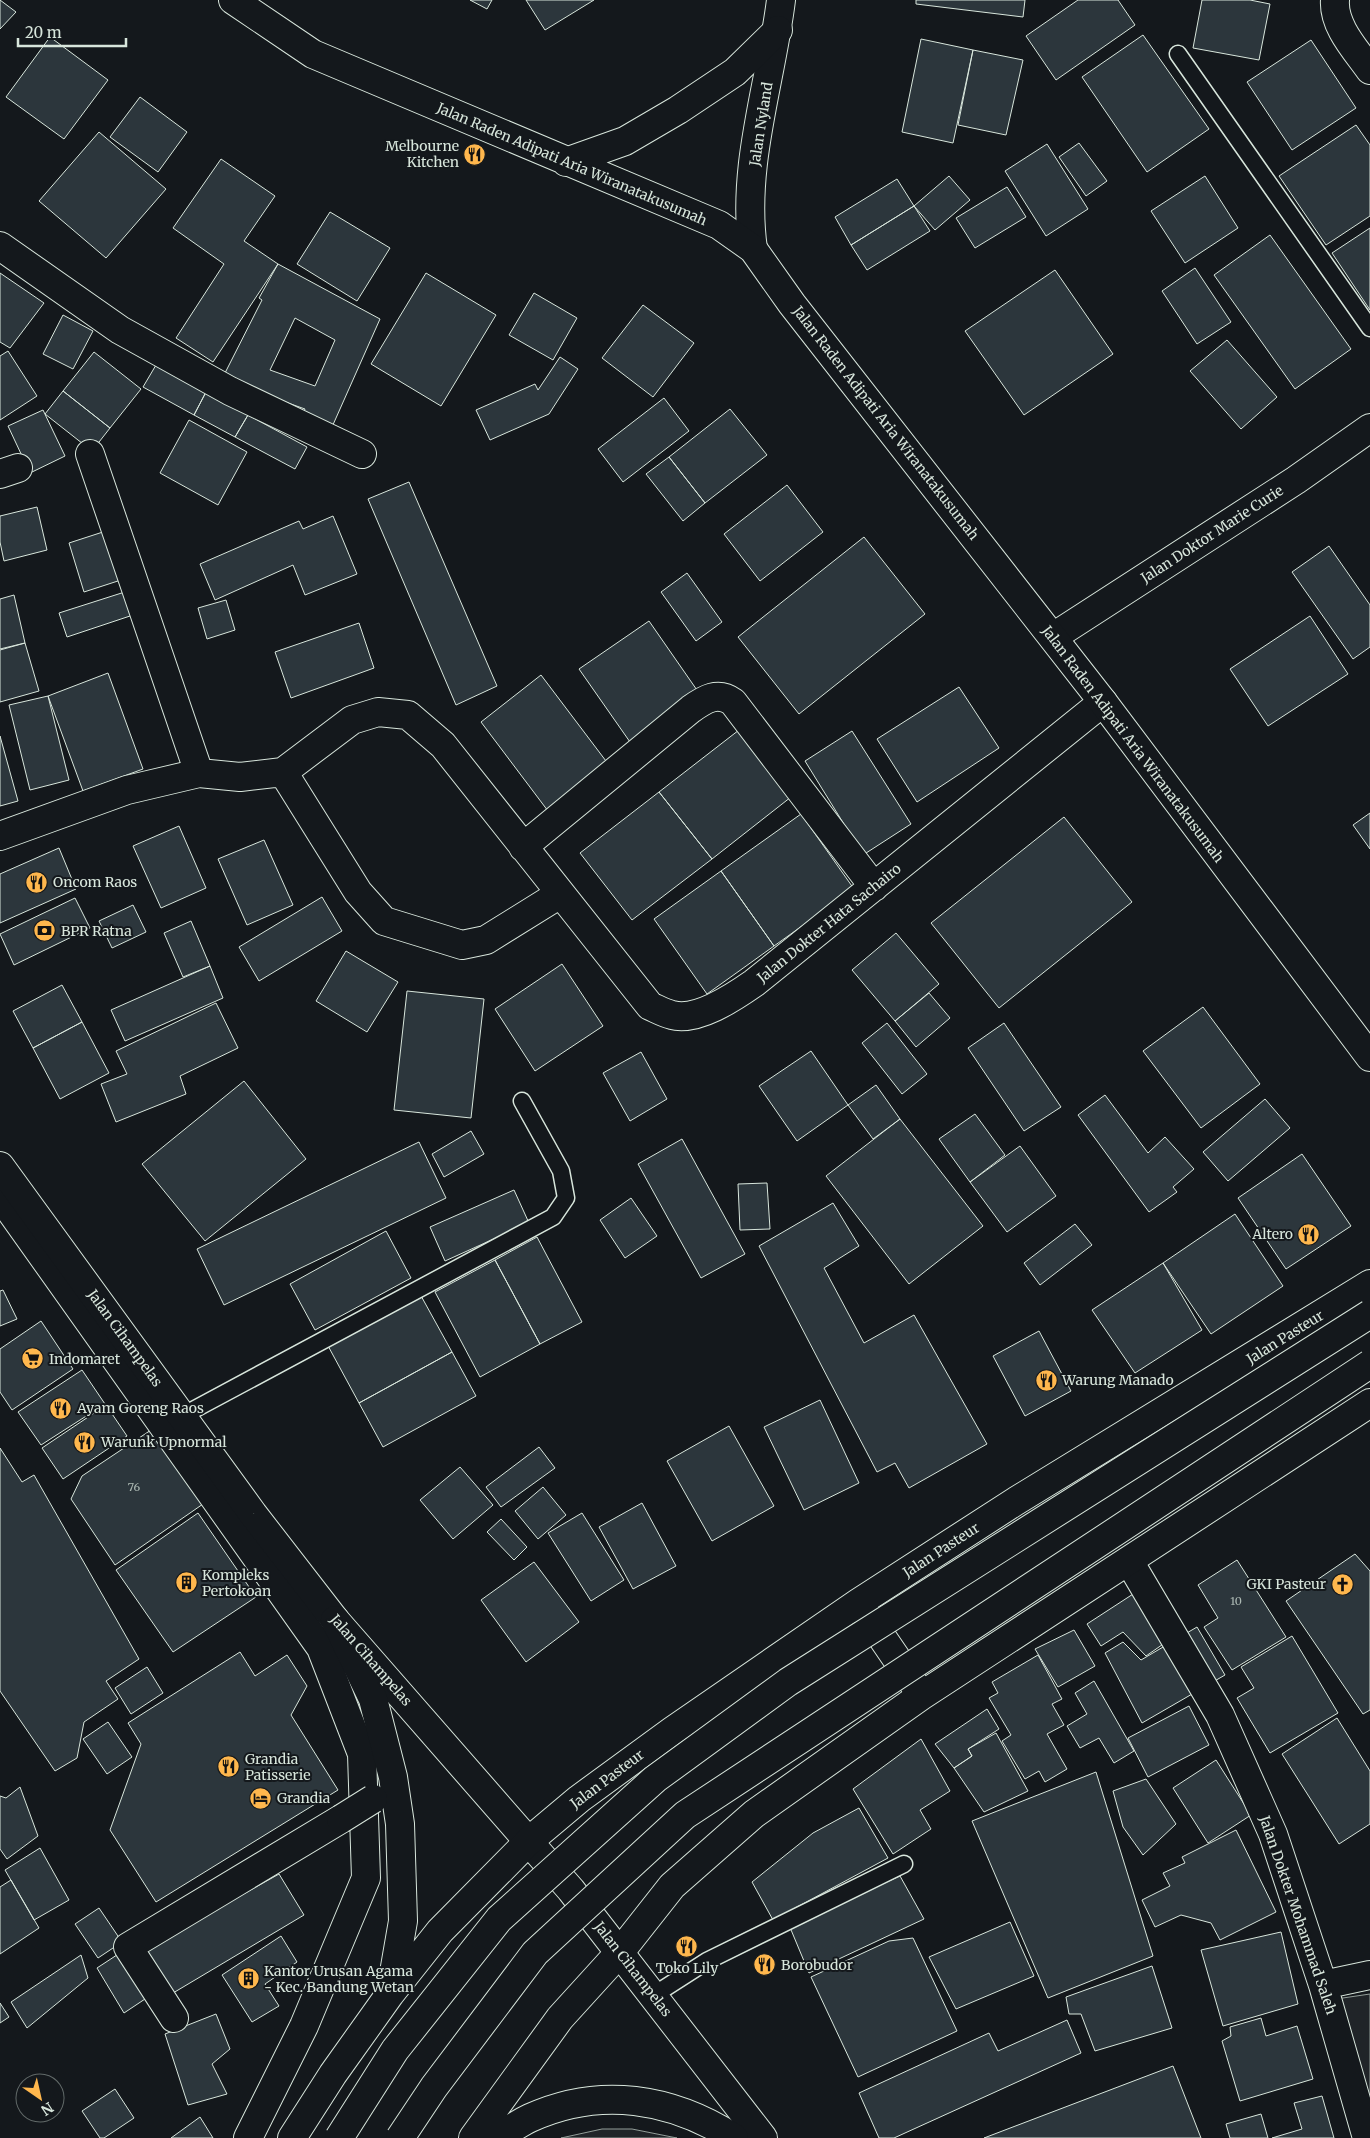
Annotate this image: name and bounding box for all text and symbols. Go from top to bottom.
scale bar [18,15,125,47]
text: 20 m [25,23,62,42]
street label: Jalan Nyland [745,80,777,168]
street label: Jalan Raden Adipati Aria Wiranatakusumah [433,98,710,229]
place label: Melbourne Kitchen [385,137,459,171]
restaurant icon: Melbourne Kitchen [463,142,487,166]
street label: Jalan Raden Adipati Aria Wiranatakusumah [788,302,983,544]
street label: Jalan Doktor Marie Curie [1137,481,1287,587]
street label: Jalan Raden Adipati Aria Wiranatakusumah [1037,621,1228,866]
street label: Jalan Dokter Hata Sachairo [753,859,905,987]
restaurant icon: Oncom Raos [25,870,49,894]
place label: Oncom Raos [53,873,137,891]
bank icon: BPR Ratna [33,919,57,943]
place label: BPR Ratna [61,922,132,940]
restaurant icon: Altero [1297,1222,1321,1246]
place label: Altero [1251,1225,1293,1243]
street label: Jalan Cihampelas [83,1285,166,1390]
street label: Jalan Pasteur [1242,1306,1327,1368]
supermarket icon: Indomaret [21,1347,45,1371]
place label: Indomaret [49,1350,121,1368]
restaurant icon: Warung Manado [1034,1368,1058,1392]
place label: Warung Manado [1061,1371,1174,1389]
restaurant icon: Ayam Goreng Raos [49,1396,73,1420]
place label: Ayam Goreng Raos [76,1399,204,1417]
restaurant icon: Warunk Upnormal [73,1430,97,1454]
place label: Warunk Upnormal [100,1433,227,1451]
house number: 76 [128,1480,140,1494]
street label: Jalan Pasteur [899,1519,983,1582]
place label: Kompleks Pertokoan [202,1566,271,1600]
building icon: Kompleks Pertokoan [174,1571,198,1595]
church icon: GKI Pasteur [1330,1572,1354,1596]
place label: GKI Pasteur [1246,1575,1326,1593]
house number: 10 [1230,1594,1242,1608]
street label: Jalan Cihampelas [326,1610,416,1710]
street label: Jalan Pasteur [566,1745,647,1813]
place label: Grandia Patisserie [245,1750,311,1784]
restaurant icon: Grandia Patisserie [217,1755,241,1779]
hotel icon: Grandia [249,1786,273,1810]
place label: Grandia [277,1789,331,1807]
street label: Jalan Dokter Mohammad Saleh [1255,1812,1341,2017]
street label: Jalan Cihampelas [590,1917,676,2020]
restaurant icon: Toko Lily [675,1934,699,1958]
restaurant icon: Borobudor [753,1953,777,1977]
place label: Borobudor [781,1956,853,1974]
place label: Toko Lily [656,1959,719,1977]
place label: Kantor Urusan Agama - Kec. Bandung Wetan [264,1962,414,1996]
building icon: Kantor Urusan Agama - Kec. Bandung Wetan [236,1967,260,1991]
north arrow [15,2073,65,2123]
text: N [38,2098,57,2119]

